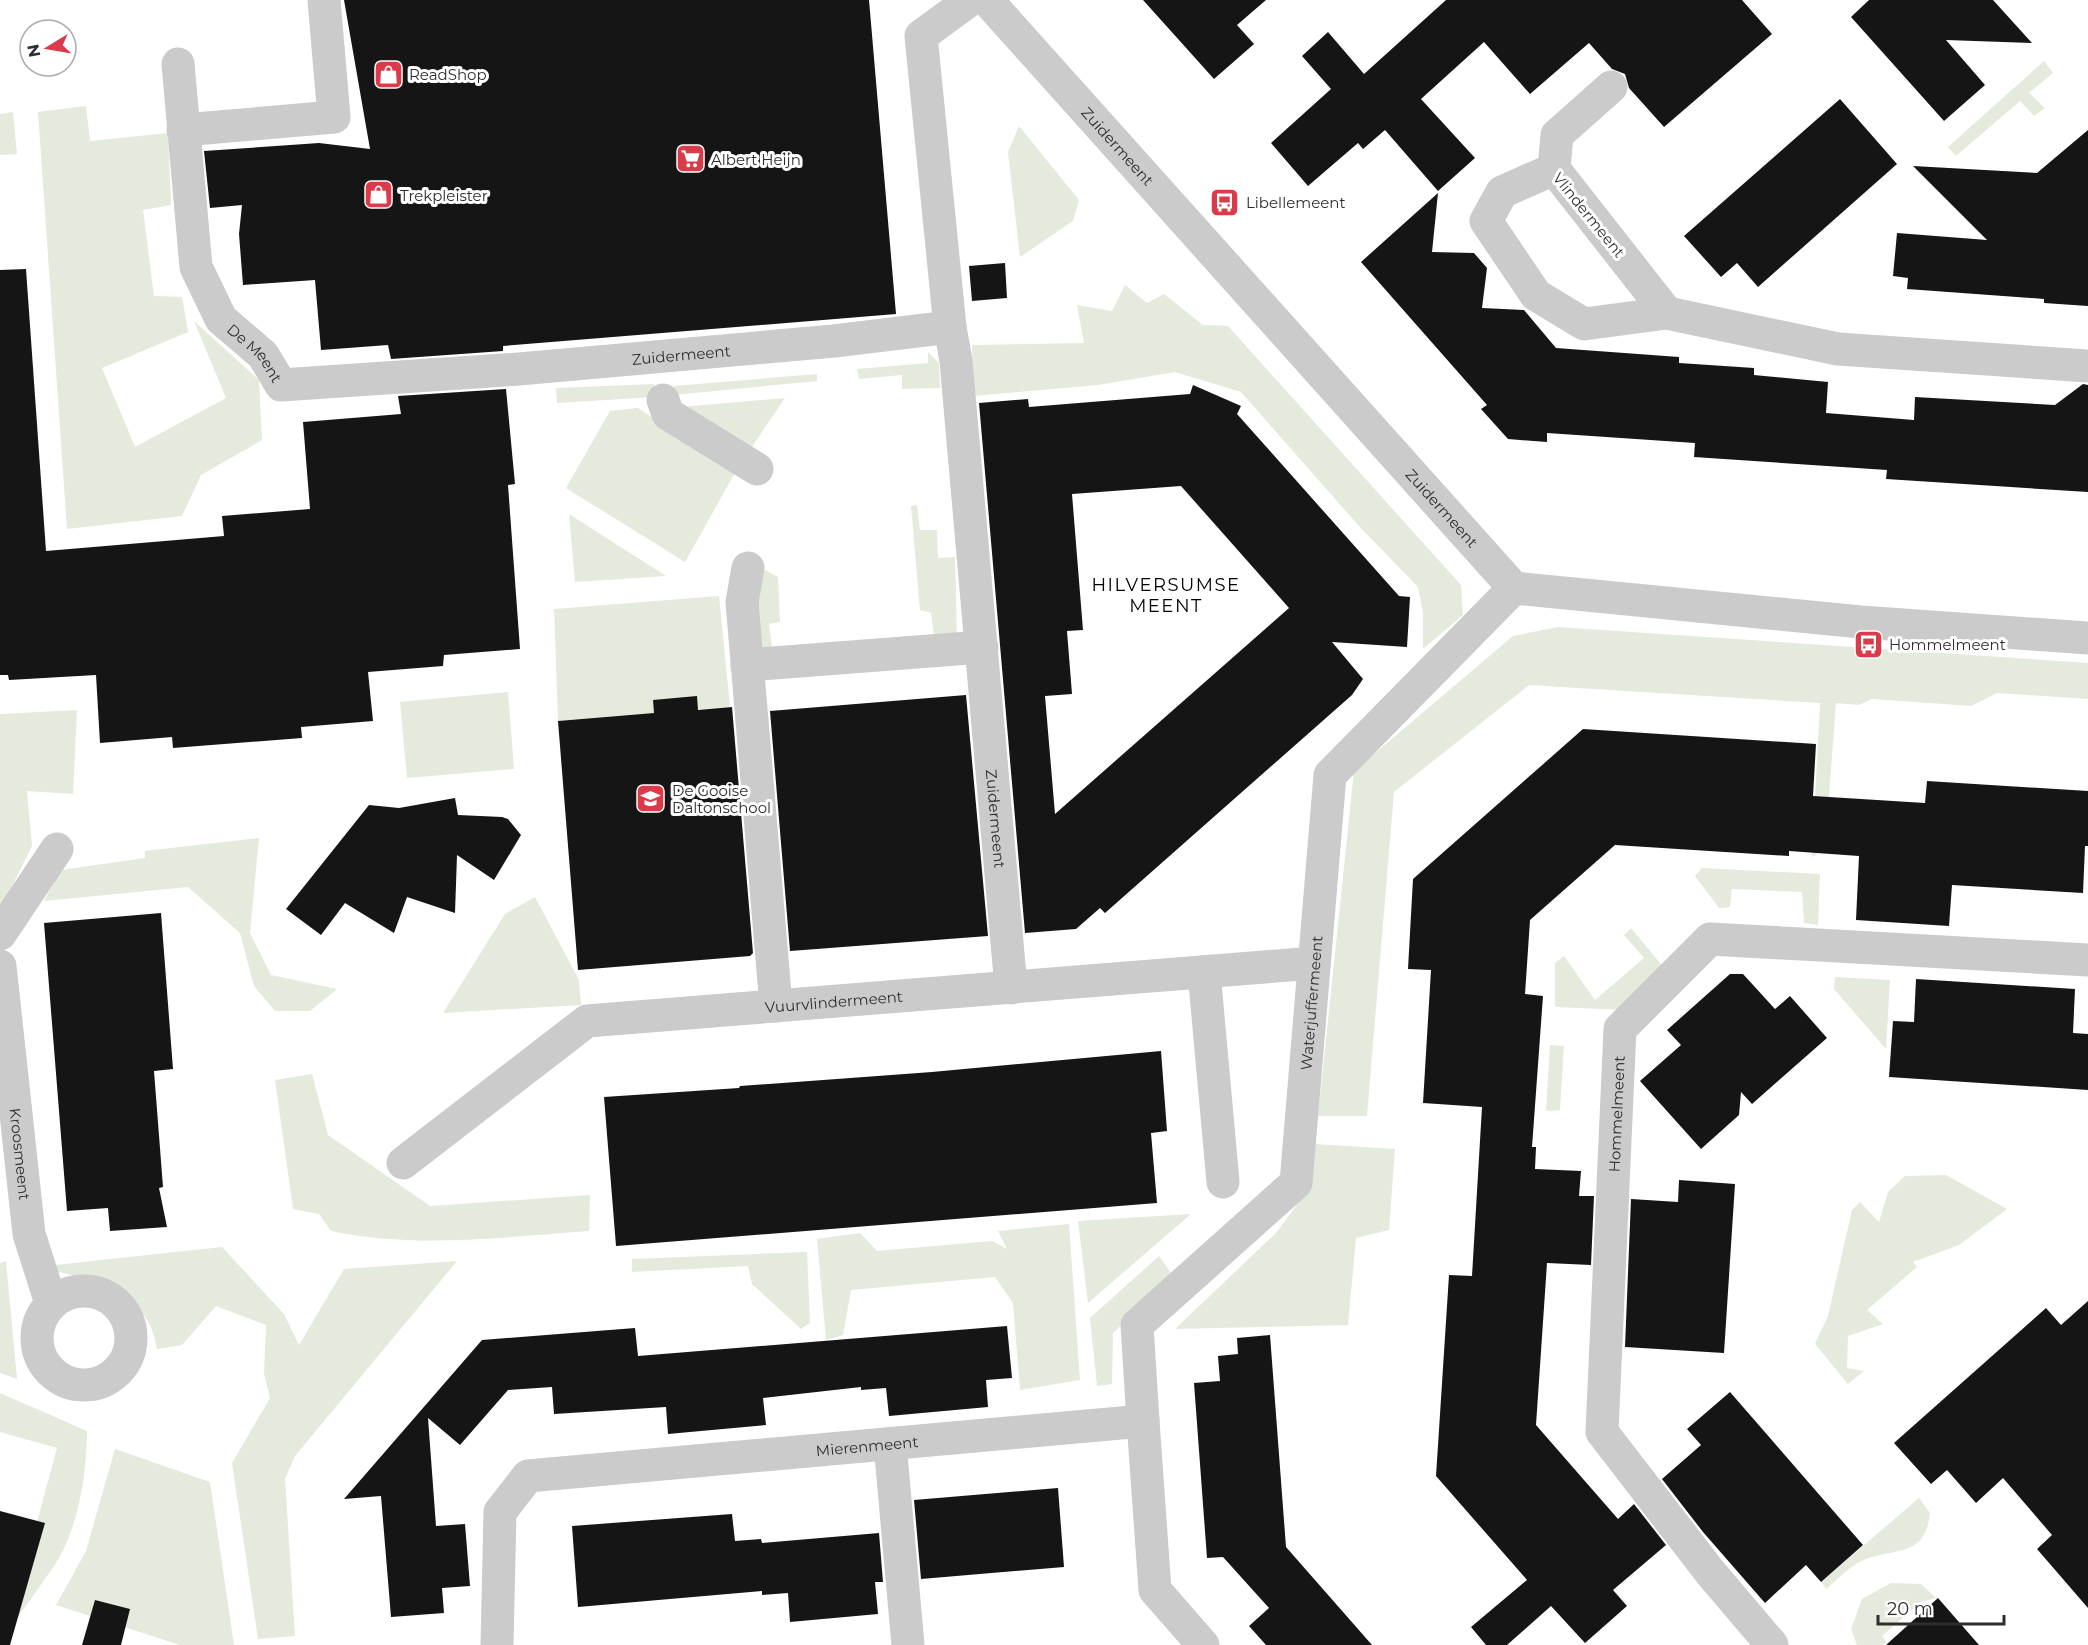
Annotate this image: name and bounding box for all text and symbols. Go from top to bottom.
north arrow [18,18,78,78]
text: N [23,43,44,59]
shop icon: ReadShop [372,58,404,90]
place label: ReadShop [409,65,487,84]
street label: Zuidermeent [1078,103,1158,189]
supermarket icon: Albert Heijn [674,143,706,175]
place label: Albert Heijn [711,150,801,169]
street label: Vlindermeent [1549,169,1629,261]
shop icon: Trekpleister [363,179,395,211]
place label: Trekpleister [400,186,488,205]
bus stop icon: Libellemeent [1209,186,1241,218]
place label: Libellemeent [1246,193,1346,212]
street label: De Meent [224,319,287,386]
street label: Zuidermeent [631,341,731,368]
street label: Zuidermeent [1402,465,1482,551]
district label: HILVERSUMSE MEENT [1091,574,1241,617]
bus stop icon: Hommelmeent [1852,628,1884,660]
place label: Hommelmeent [1889,635,2006,654]
street label: Zuidermeent [982,768,1010,869]
place label: De Gooise Daltonschool [672,781,771,817]
school or university icon: De Gooise Daltonschool [635,783,667,815]
street label: Waterjuffermeent [1296,935,1326,1071]
street label: Vuurvlindermeent [764,986,903,1016]
street label: Hommelmeent [1604,1055,1628,1173]
street label: Kroosmeent [6,1107,35,1201]
street label: Mierenmeent [815,1432,919,1460]
scale bar [1878,1588,2004,1626]
text: 20 m [1887,1598,1933,1620]

